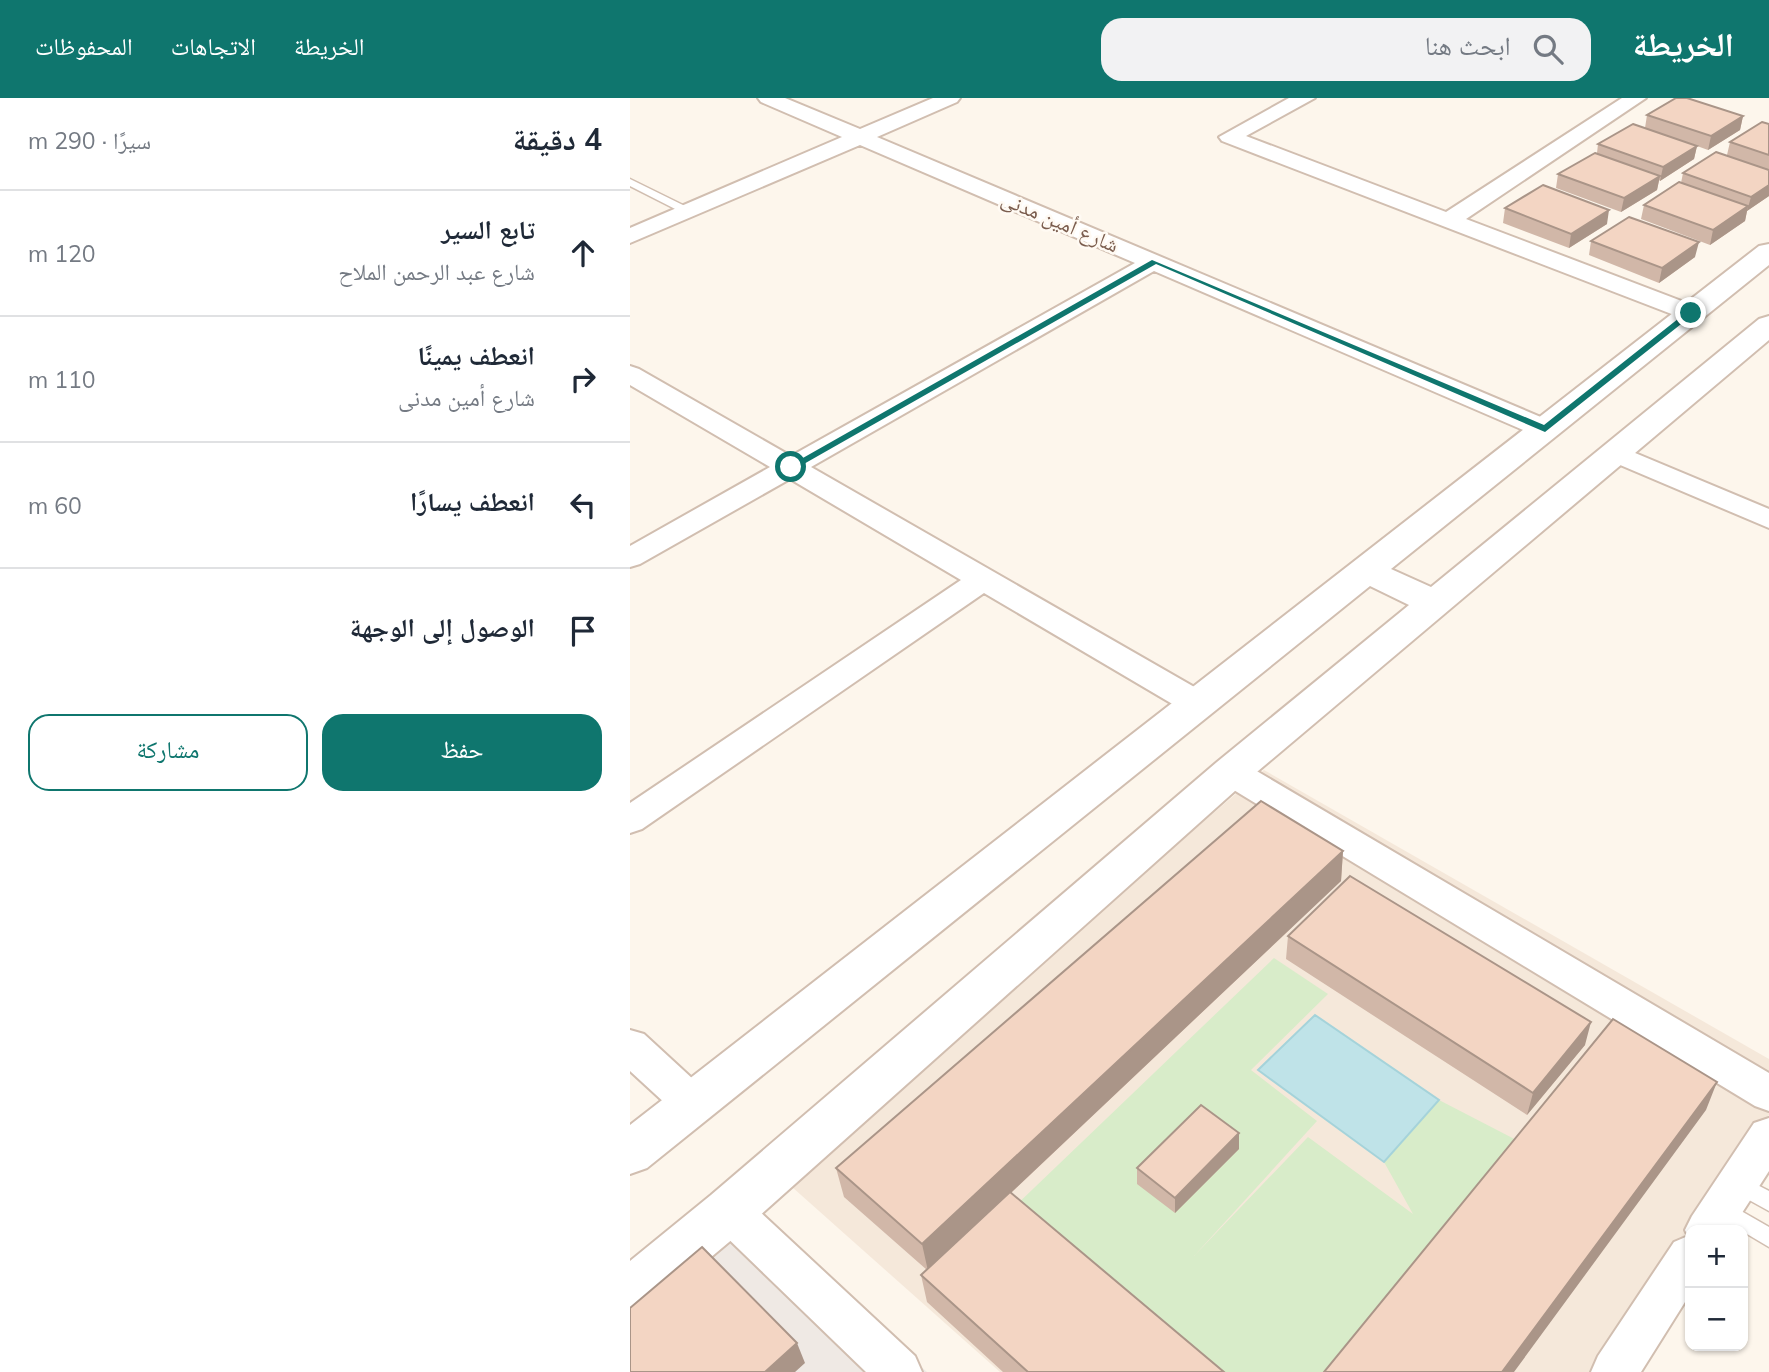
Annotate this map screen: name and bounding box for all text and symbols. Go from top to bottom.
search box [1101,18,1591,81]
text: الخريطة [1633,23,1734,64]
text: ابحث هنا [1425,29,1511,62]
icon: search [1529,30,1567,68]
text: المحفوظات [35,31,133,61]
text: الاتجاهات [171,31,256,61]
text: الخريطة [294,31,365,61]
text: 4 دقيقة [513,120,602,158]
text: سيرًا · 290 m [28,126,151,155]
street label: شارع أمين مدنى [997,185,1123,258]
text: تابع السير [441,213,535,246]
icon: ahead [564,234,602,272]
text: 120 m [28,239,96,268]
text: شارع عبد الرحمن الملاح [338,257,535,286]
route end [1675,297,1706,328]
text: انعطف يمينًا [418,339,535,372]
icon: right [564,360,602,398]
text: 110 m [28,365,96,394]
text: شارع أمين مدنى [398,383,535,412]
route start [775,451,806,482]
text: انعطف يسارًا [410,485,535,518]
icon: left [564,486,602,524]
text: 60 m [28,491,82,520]
text: الوصول إلى الوجهة [350,611,535,644]
icon: arrive [564,612,602,650]
button: مشاركة [28,714,308,791]
button: حفظ [322,714,602,791]
map controls [1685,1225,1748,1351]
button: + [1685,1225,1748,1288]
button: − [1685,1288,1748,1351]

